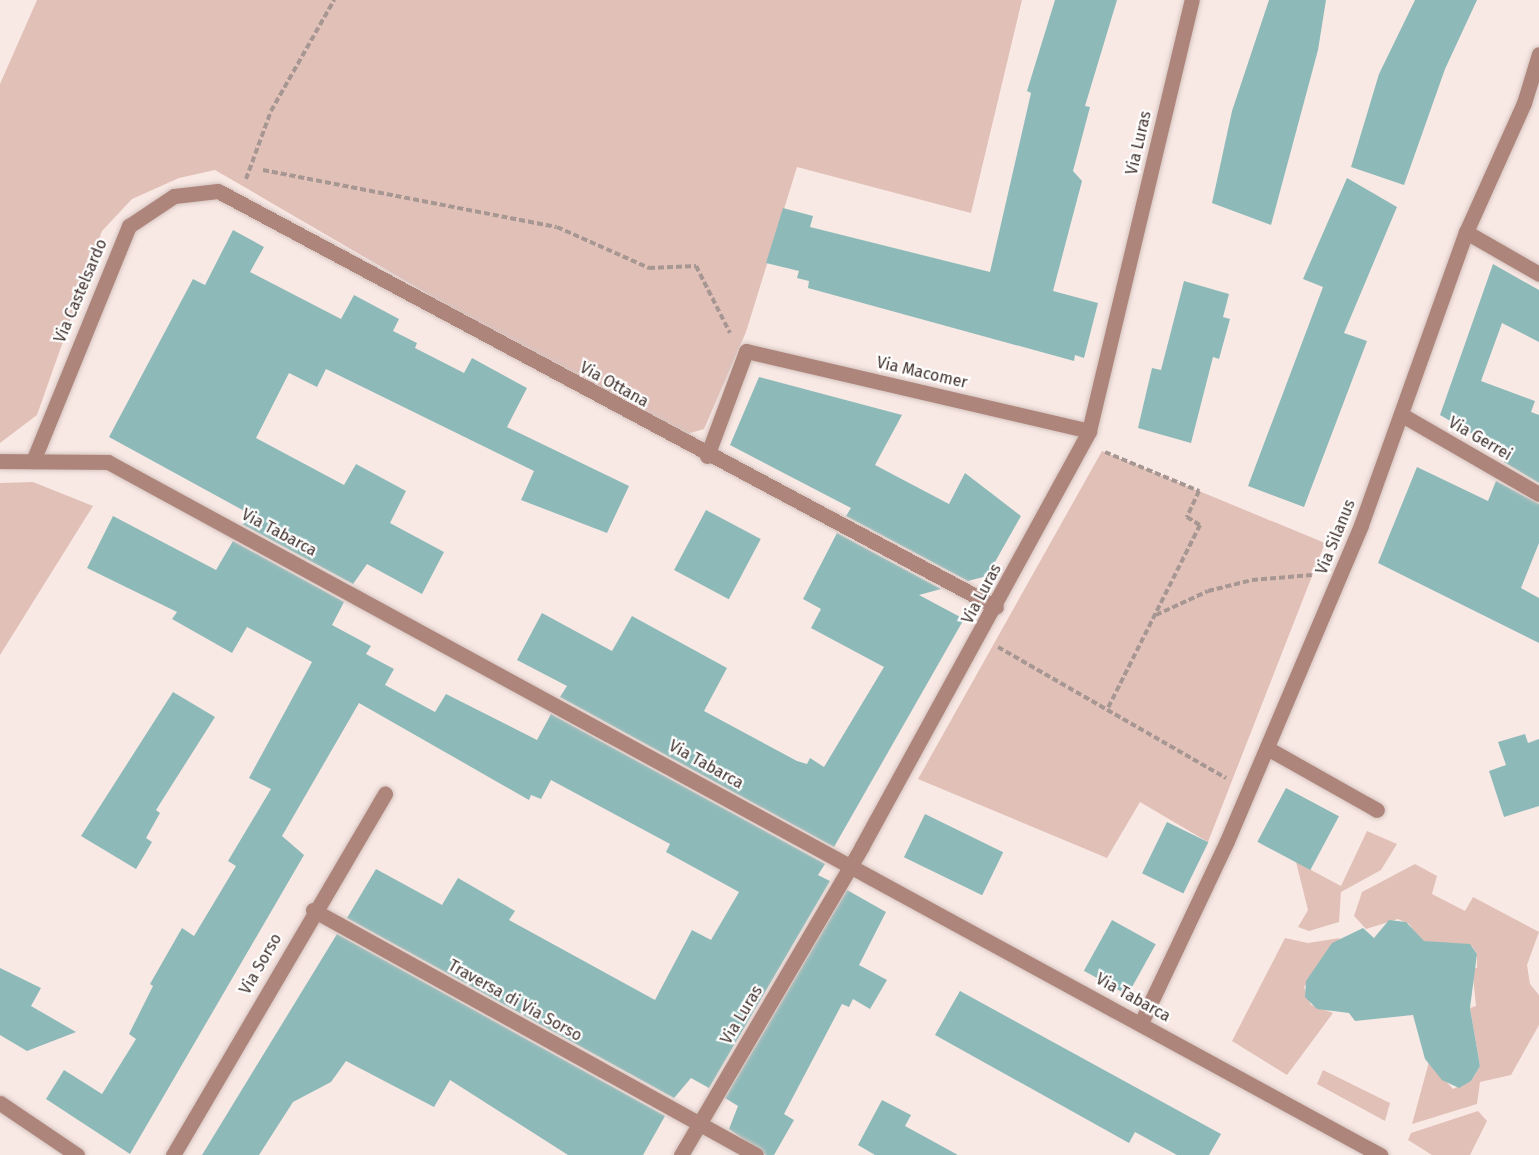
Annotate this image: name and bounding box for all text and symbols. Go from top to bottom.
street label: Via Luras [1122,109,1156,177]
street label: Via Castelsardo [51,236,111,346]
street label: Via Macomer [875,353,969,393]
street label: Via Ottana [576,358,652,412]
street label: Via Gerrei [1445,413,1515,465]
street label: Via Silanus [1312,497,1360,577]
street label: Via Tabarca [238,505,320,561]
street label: Via Luras [958,561,1006,627]
street label: Via Tabarca [665,737,747,793]
street label: Via Sorso [236,930,286,998]
street label: Traversa di Via Sorso [445,956,585,1046]
street label: Via Tabarca [1092,970,1174,1026]
street label: Via Luras [717,982,767,1048]

